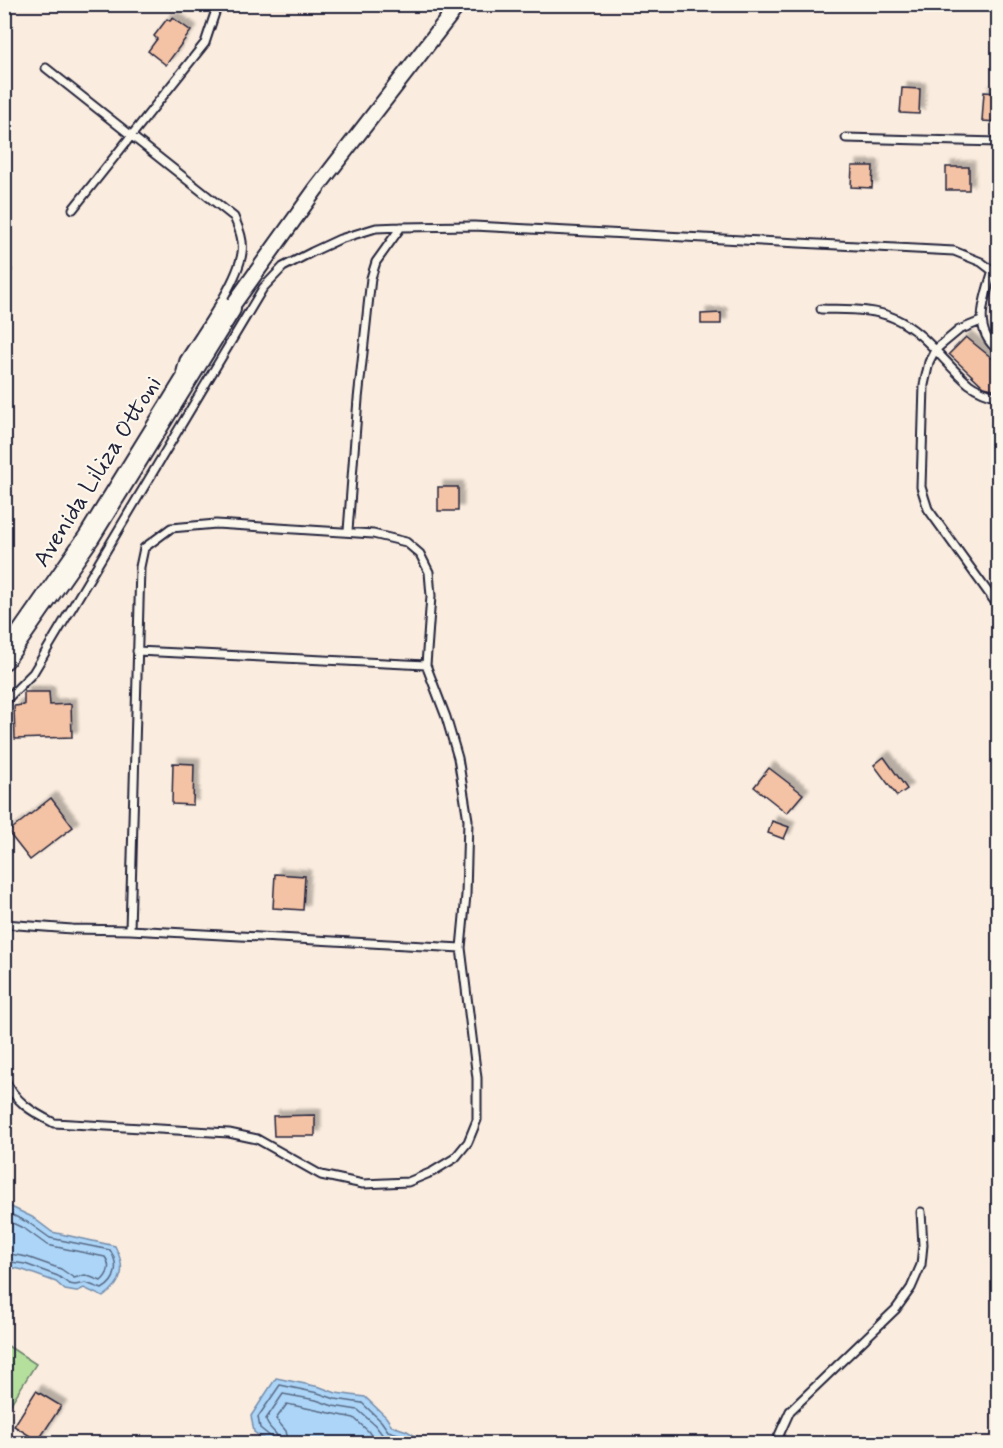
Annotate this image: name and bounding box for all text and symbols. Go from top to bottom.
street label: Avenida Liliza Ottoni [27,371,169,573]

